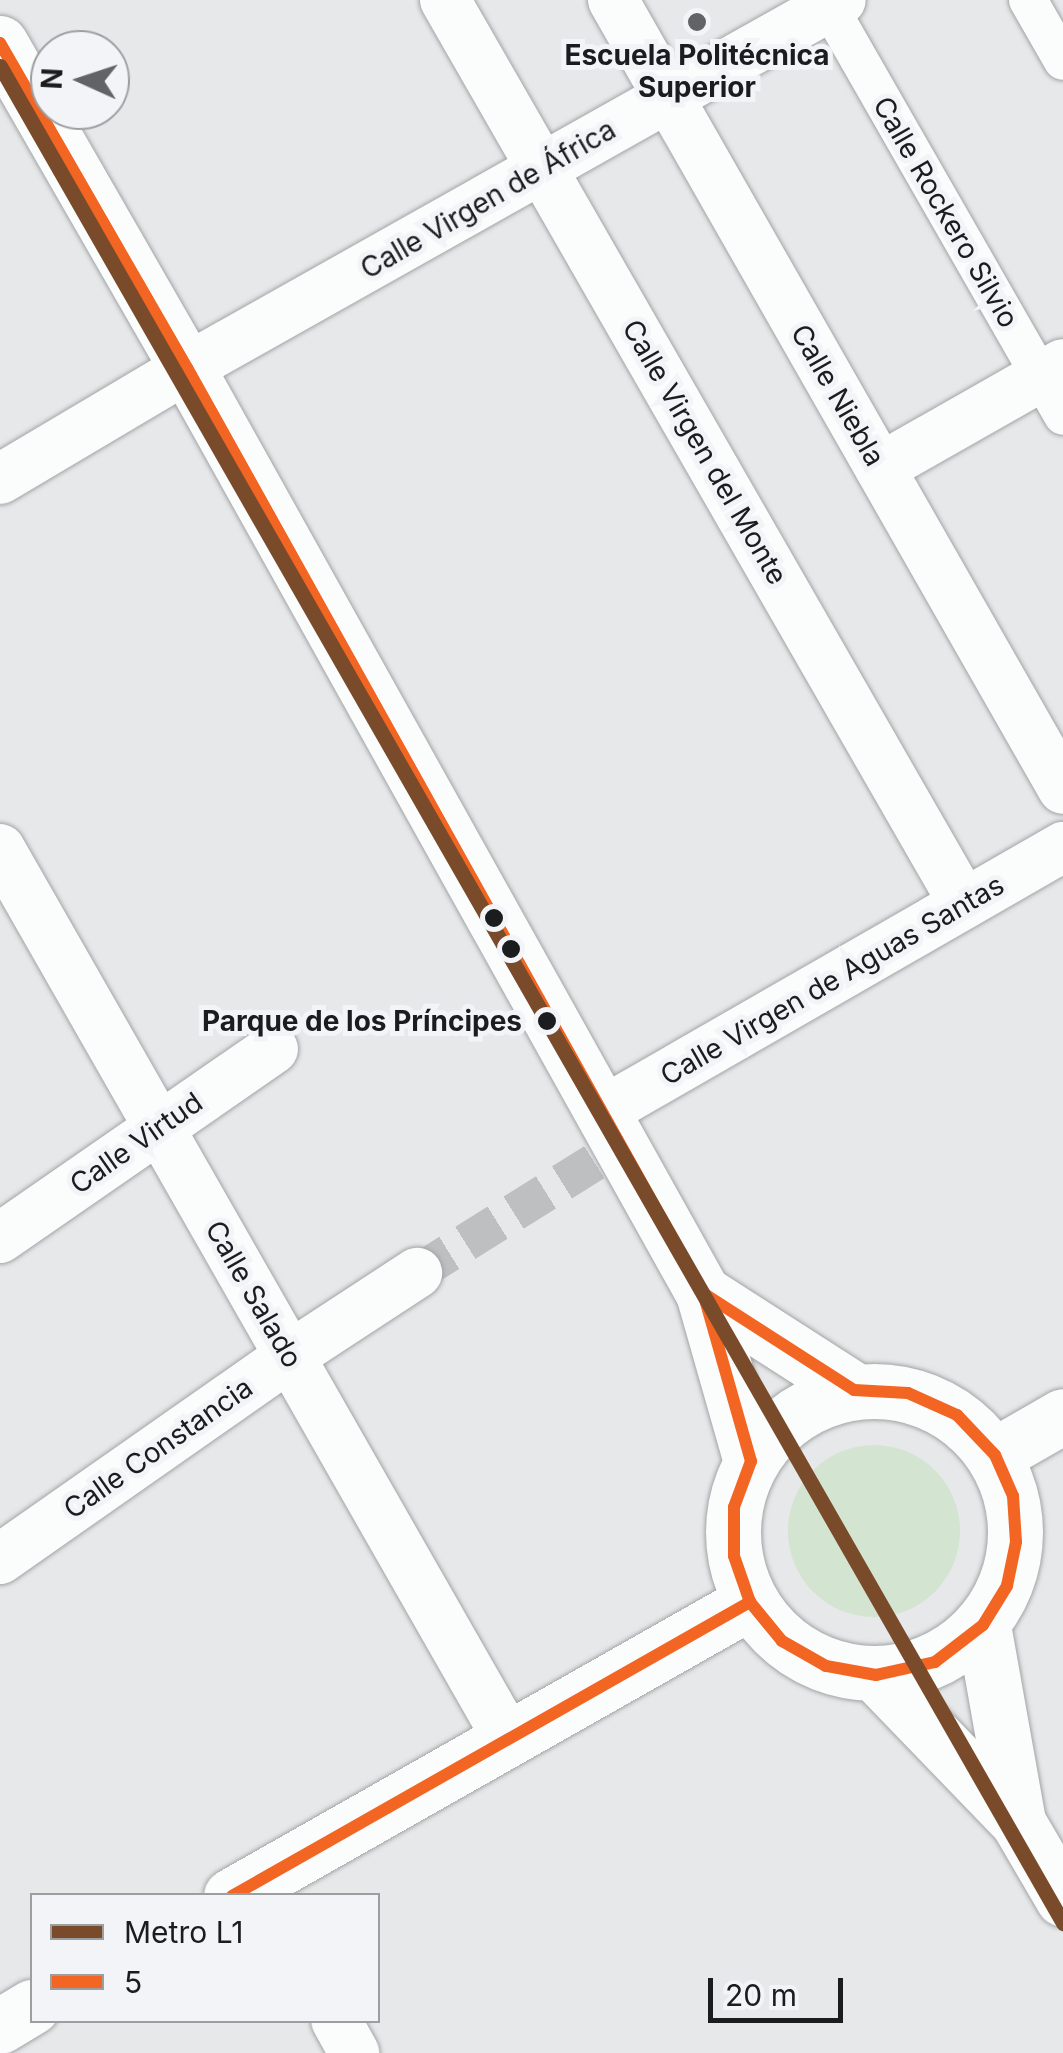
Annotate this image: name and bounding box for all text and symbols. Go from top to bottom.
marker: Escuela Politécnica Superior [686,11,708,33]
north arrow [30,30,130,130]
place label: Escuela Politécnica Superior [564,38,830,104]
text: N [35,67,70,90]
street label: Calle Rockero Silvio [866,91,1026,333]
street label: Calle Virgen de África [355,112,621,286]
street label: Calle Virgen del Monte [615,314,795,590]
street label: Calle Niebla [784,318,892,472]
street label: Calle Virgen de Aguas Santas [654,868,1010,1092]
unlabelled marker [484,908,504,928]
unlabelled marker [501,939,521,959]
place label: Parque de los Príncipes [202,1004,522,1038]
marker: Parque de los Príncipes [531,1005,563,1037]
street label: Calle Virtud [63,1085,209,1201]
street label: Calle Salado [198,1215,310,1373]
street label: Calle Constancia [57,1370,259,1526]
legend [30,1893,380,2023]
text: Metro L1 [124,1914,243,1950]
scale bar [713,1958,848,2020]
text: 5 [124,1964,142,2000]
text: 20 m [725,1977,797,2013]

